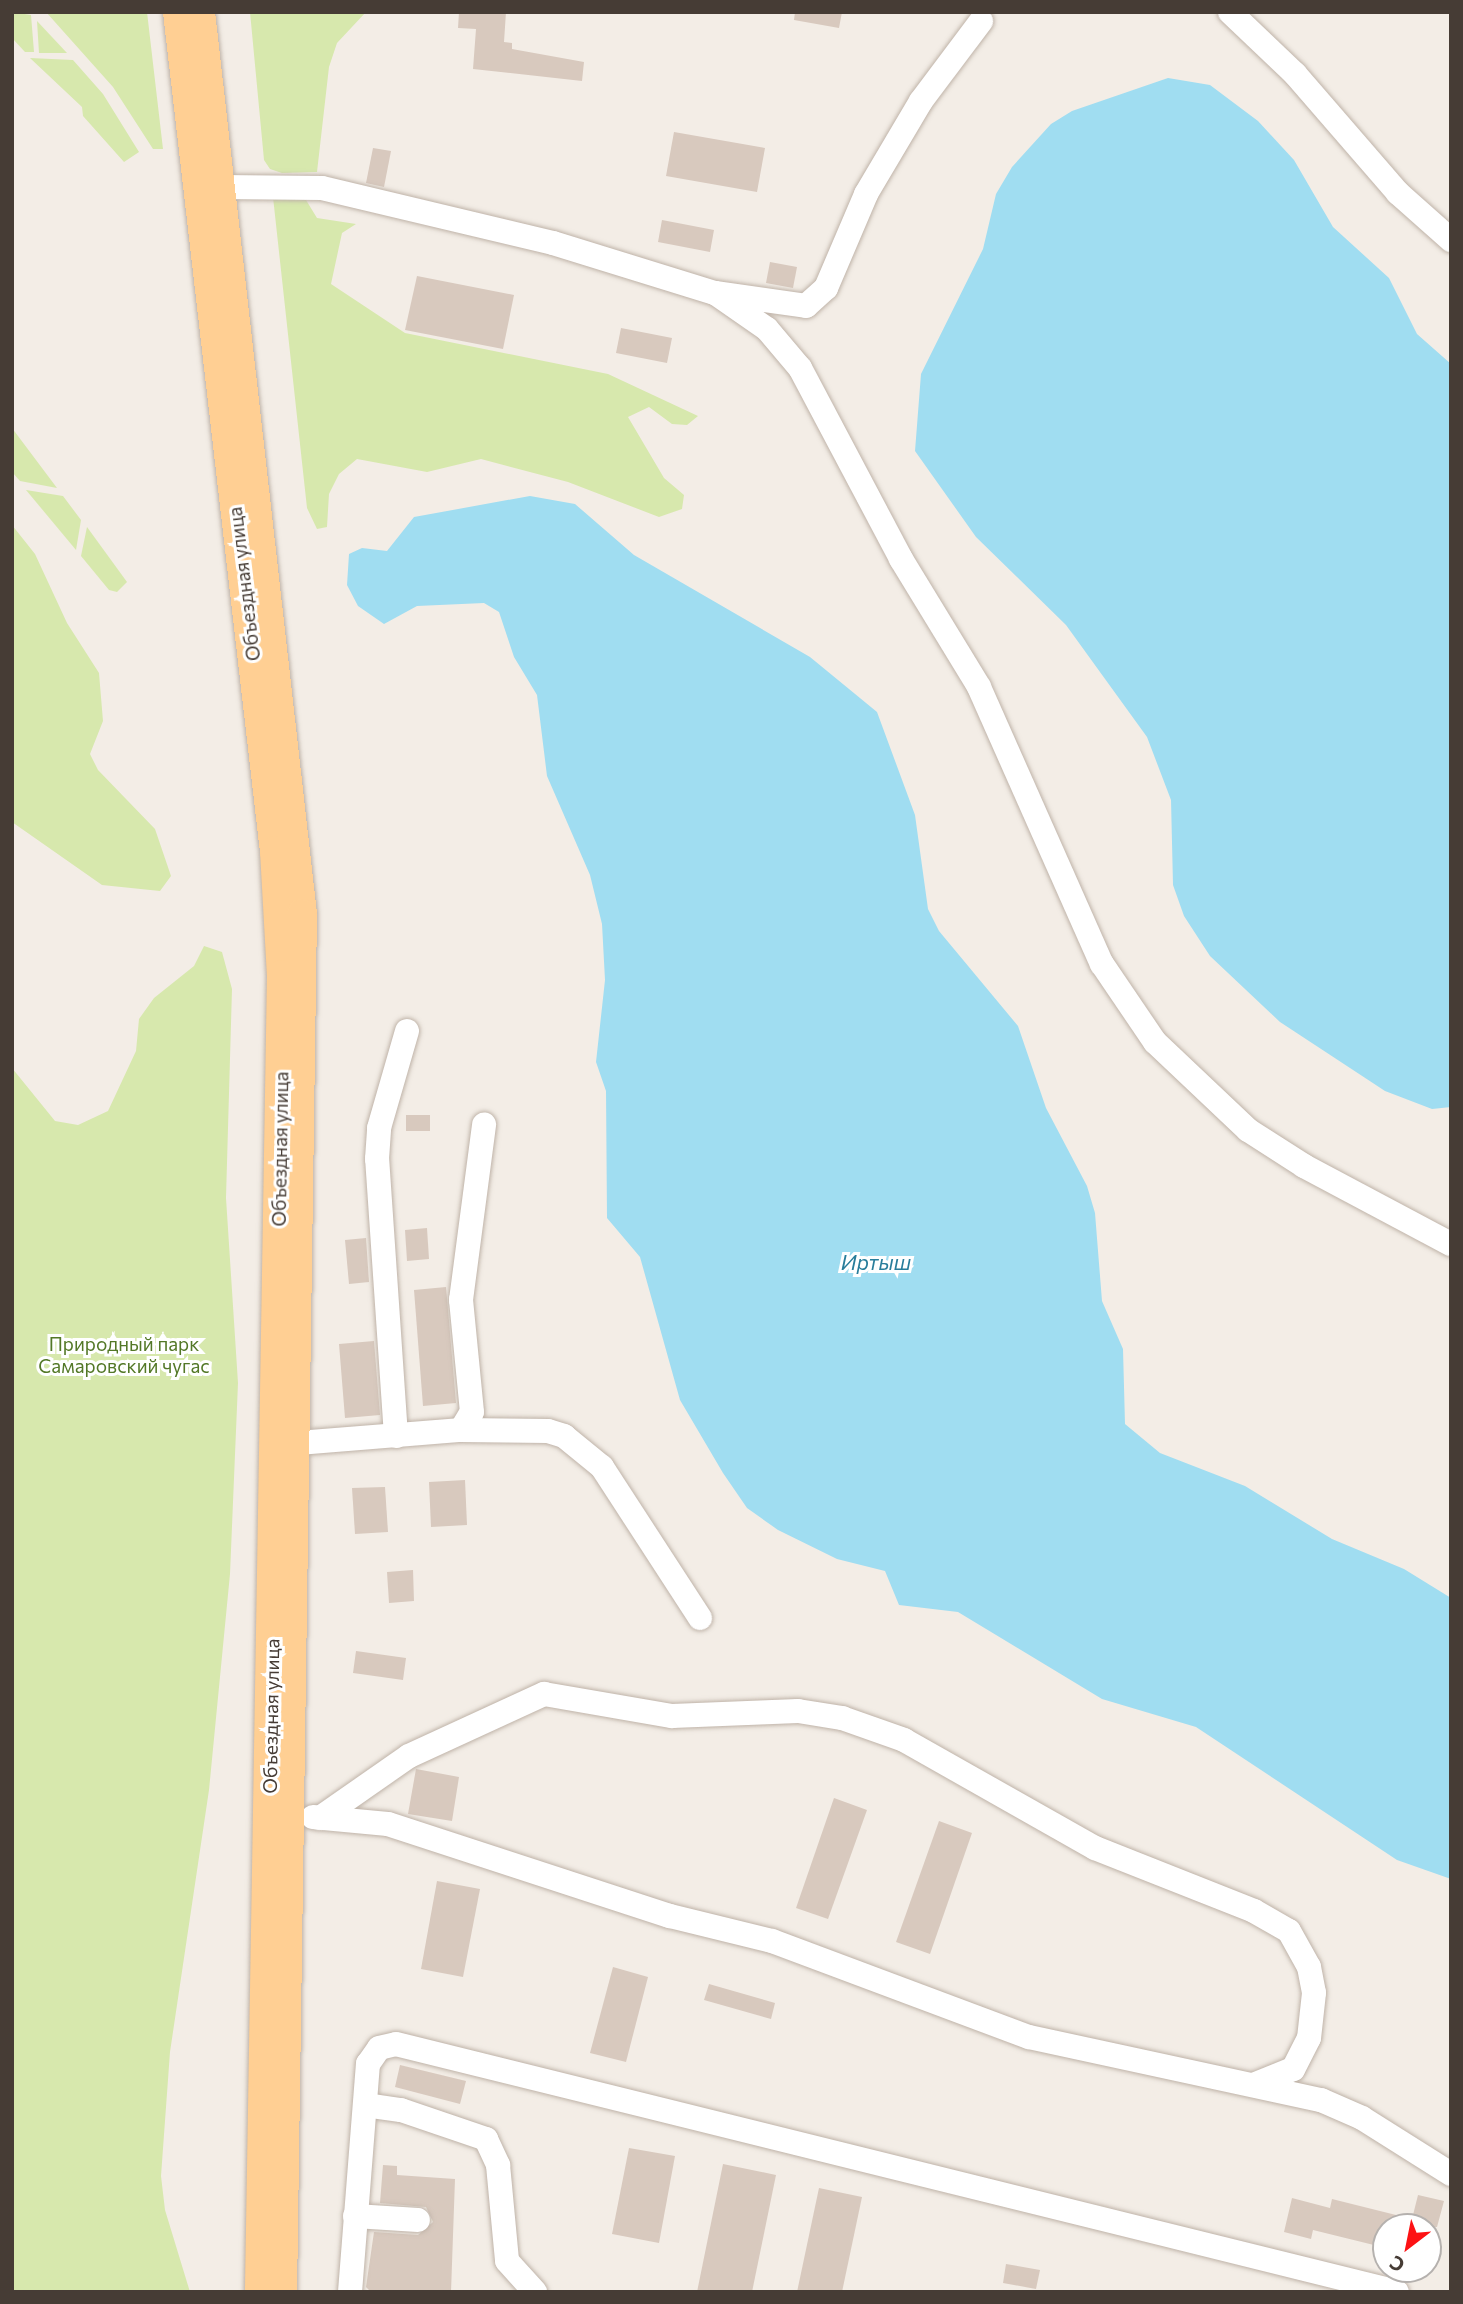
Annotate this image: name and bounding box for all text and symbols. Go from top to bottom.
street label: Объездная улица [223,506,265,662]
street label: Объездная улица [267,1071,293,1227]
water label: Иртыш [841,1249,911,1275]
park label: Природный парк Самаровский чугас [38,1333,210,1377]
street label: Объездная улица [258,1638,284,1794]
north arrow [1372,2213,1442,2283]
text: С [1385,2251,1408,2278]

